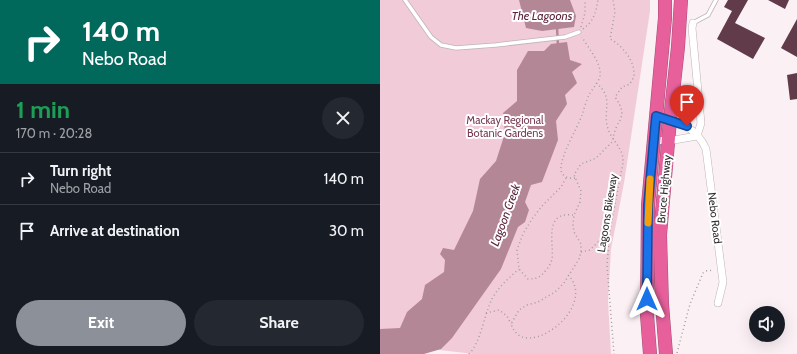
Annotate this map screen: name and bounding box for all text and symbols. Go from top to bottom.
water label: The Lagoons [512,8,573,23]
text: 140 m [82,14,160,48]
icon: right [16,16,68,68]
text: Nebo Road [82,48,167,70]
pin [670,85,704,126]
icon: arrive [676,91,698,113]
text: 1 min [16,95,70,124]
button: close [322,97,364,139]
park label: Mackay Regional Botanic Gardens [466,113,544,140]
text: 170 m · 20:28 [16,125,92,141]
street label: Bruce Highway [654,154,674,224]
text: Turn right [50,162,111,180]
icon: right [16,168,38,190]
text: 140 m [323,170,364,188]
street label: Lagoons Bikeway [594,172,620,253]
text: Nebo Road [50,180,111,196]
water label: Lagoon Creek [487,181,523,248]
street label: Nebo Road [705,191,725,245]
icon: arrive [16,220,38,242]
text: Arrive at destination [50,222,180,240]
text: 30 m [329,222,364,240]
position arrow [626,278,668,320]
button: Exit [16,300,186,346]
button: Share [194,300,364,346]
map controls [749,306,785,342]
button: sound [749,306,785,342]

